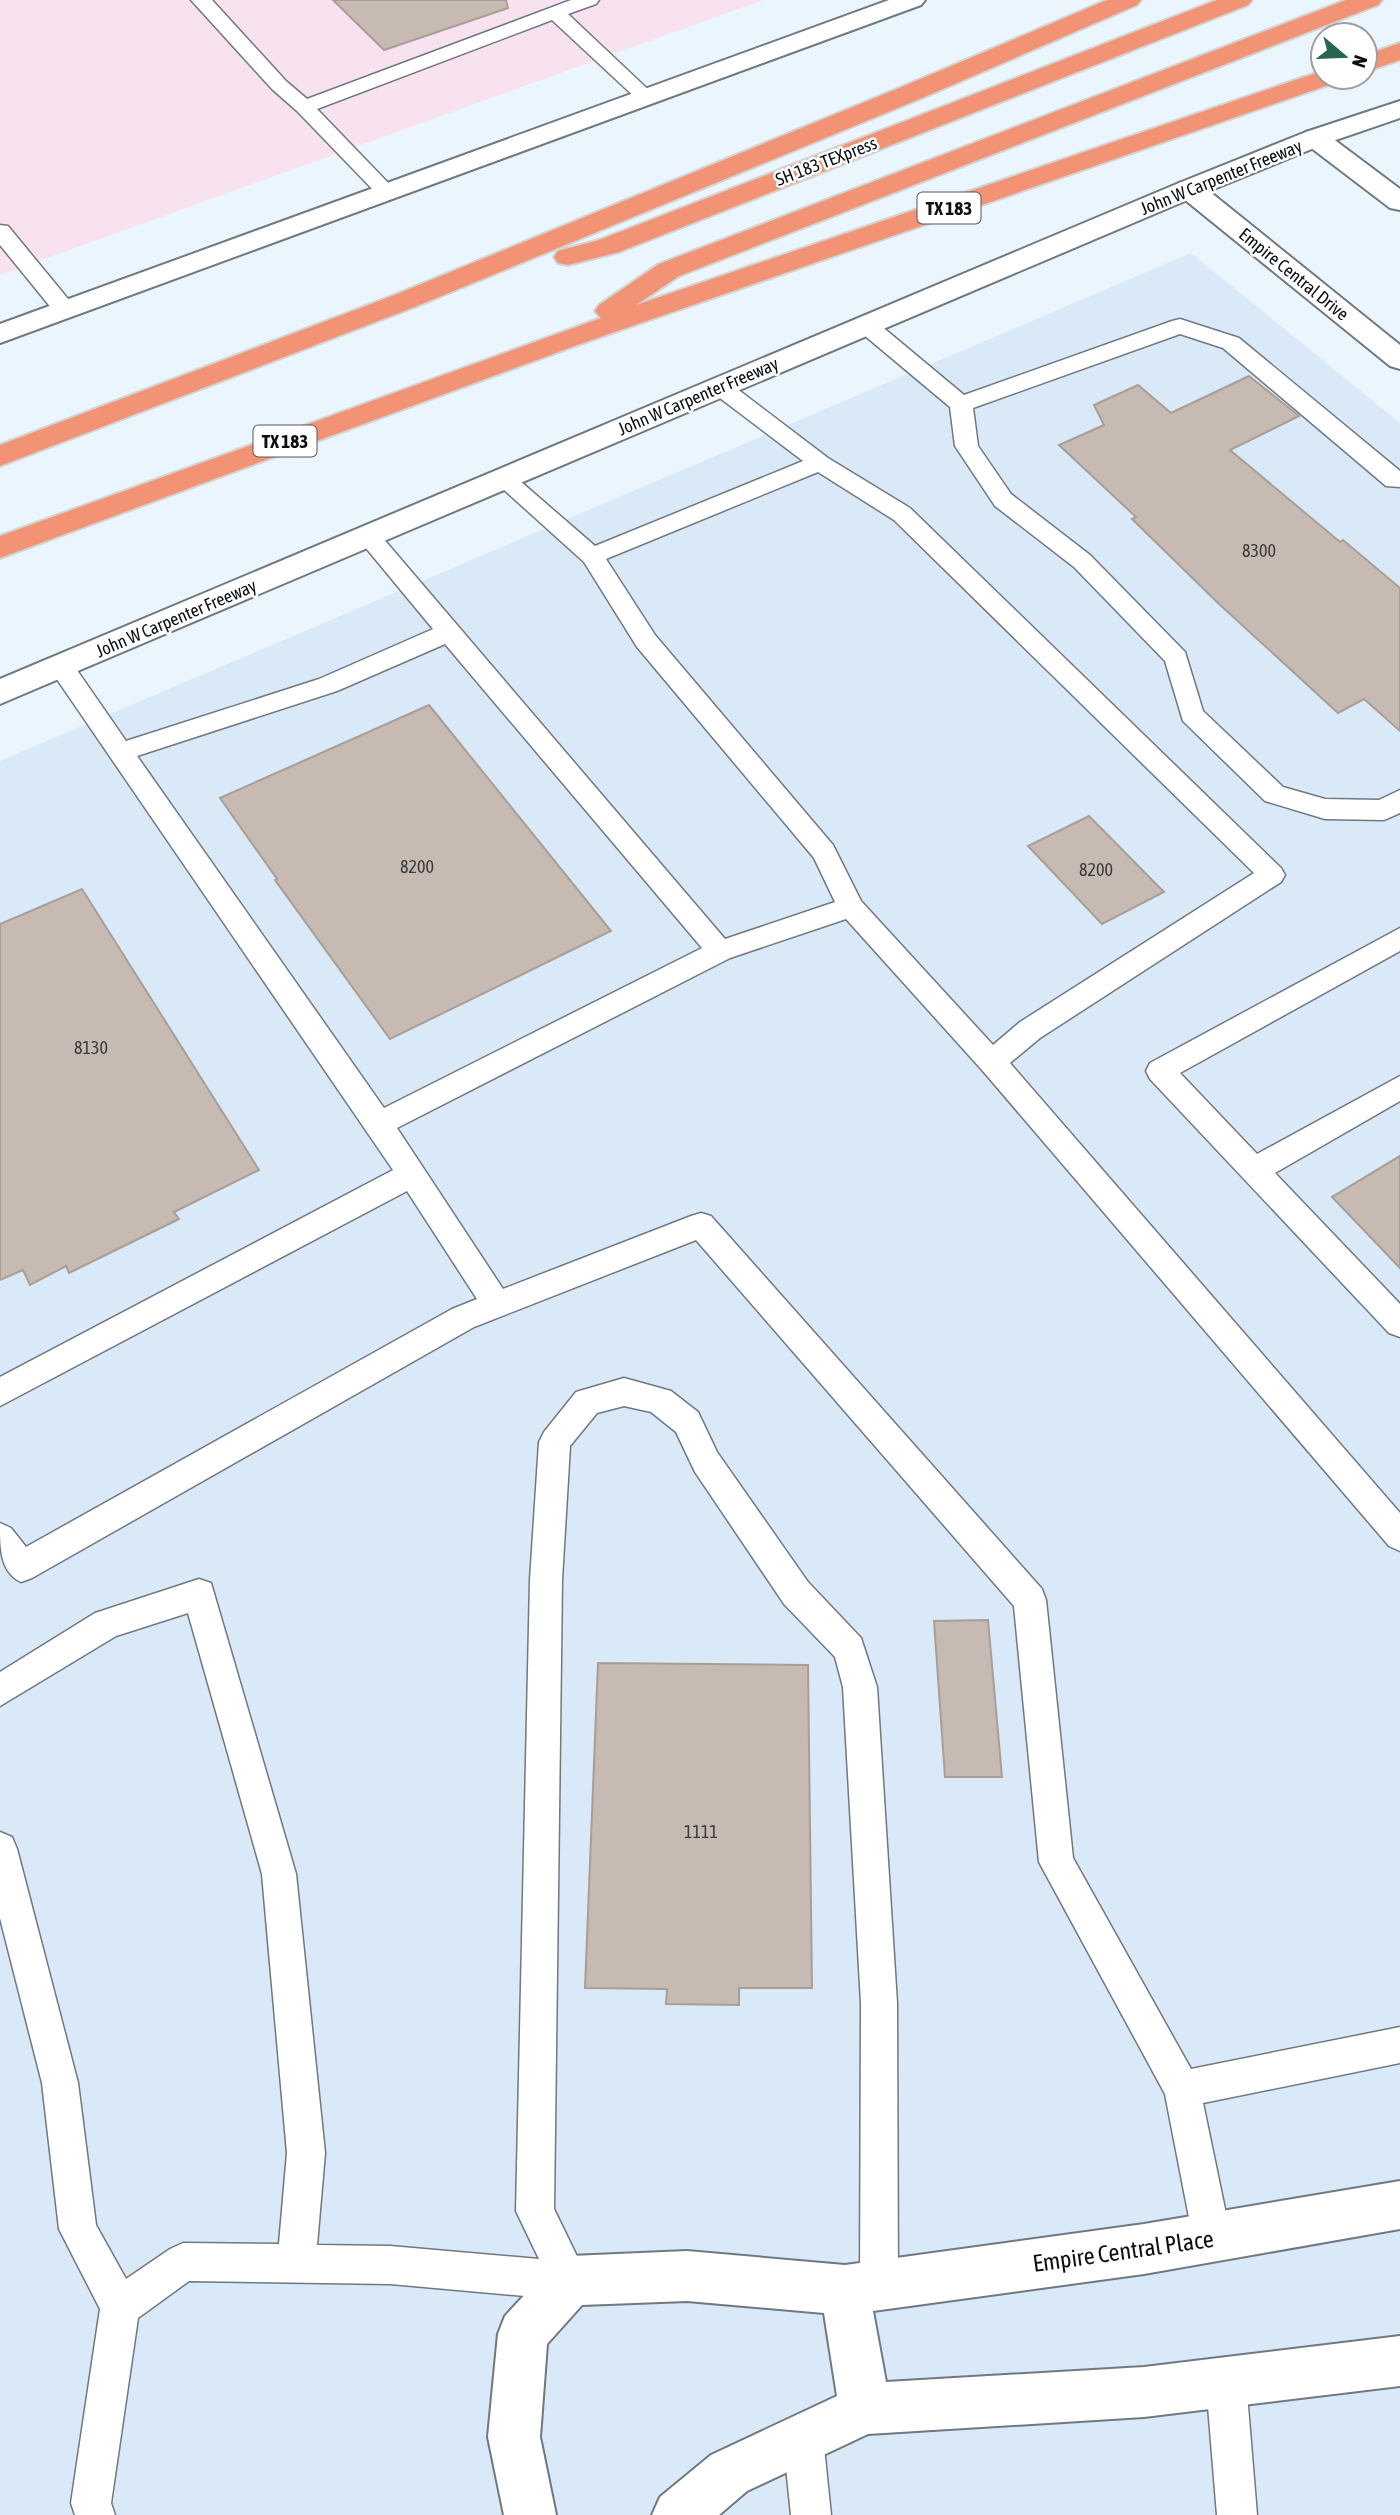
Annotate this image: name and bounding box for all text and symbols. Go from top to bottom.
north arrow [1309,21,1379,91]
text: N [1348,53,1372,70]
street label: SH 183 TEXpress [772,132,880,190]
street label: John W Carpenter Freeway [1137,135,1305,219]
road number: TX 183 [918,192,981,224]
street label: Empire Central Drive [1235,223,1353,325]
street label: John W Carpenter Freeway [615,353,781,439]
road number: TX 183 [254,426,316,456]
house number: 8300 [1242,540,1276,561]
street label: John W Carpenter Freeway [93,575,259,661]
house number: 8200 [400,856,434,877]
house number: 8200 [1079,859,1113,880]
house number: 8130 [74,1037,108,1058]
house number: 1111 [684,1821,718,1842]
street label: Empire Central Place [1031,2225,1215,2277]

